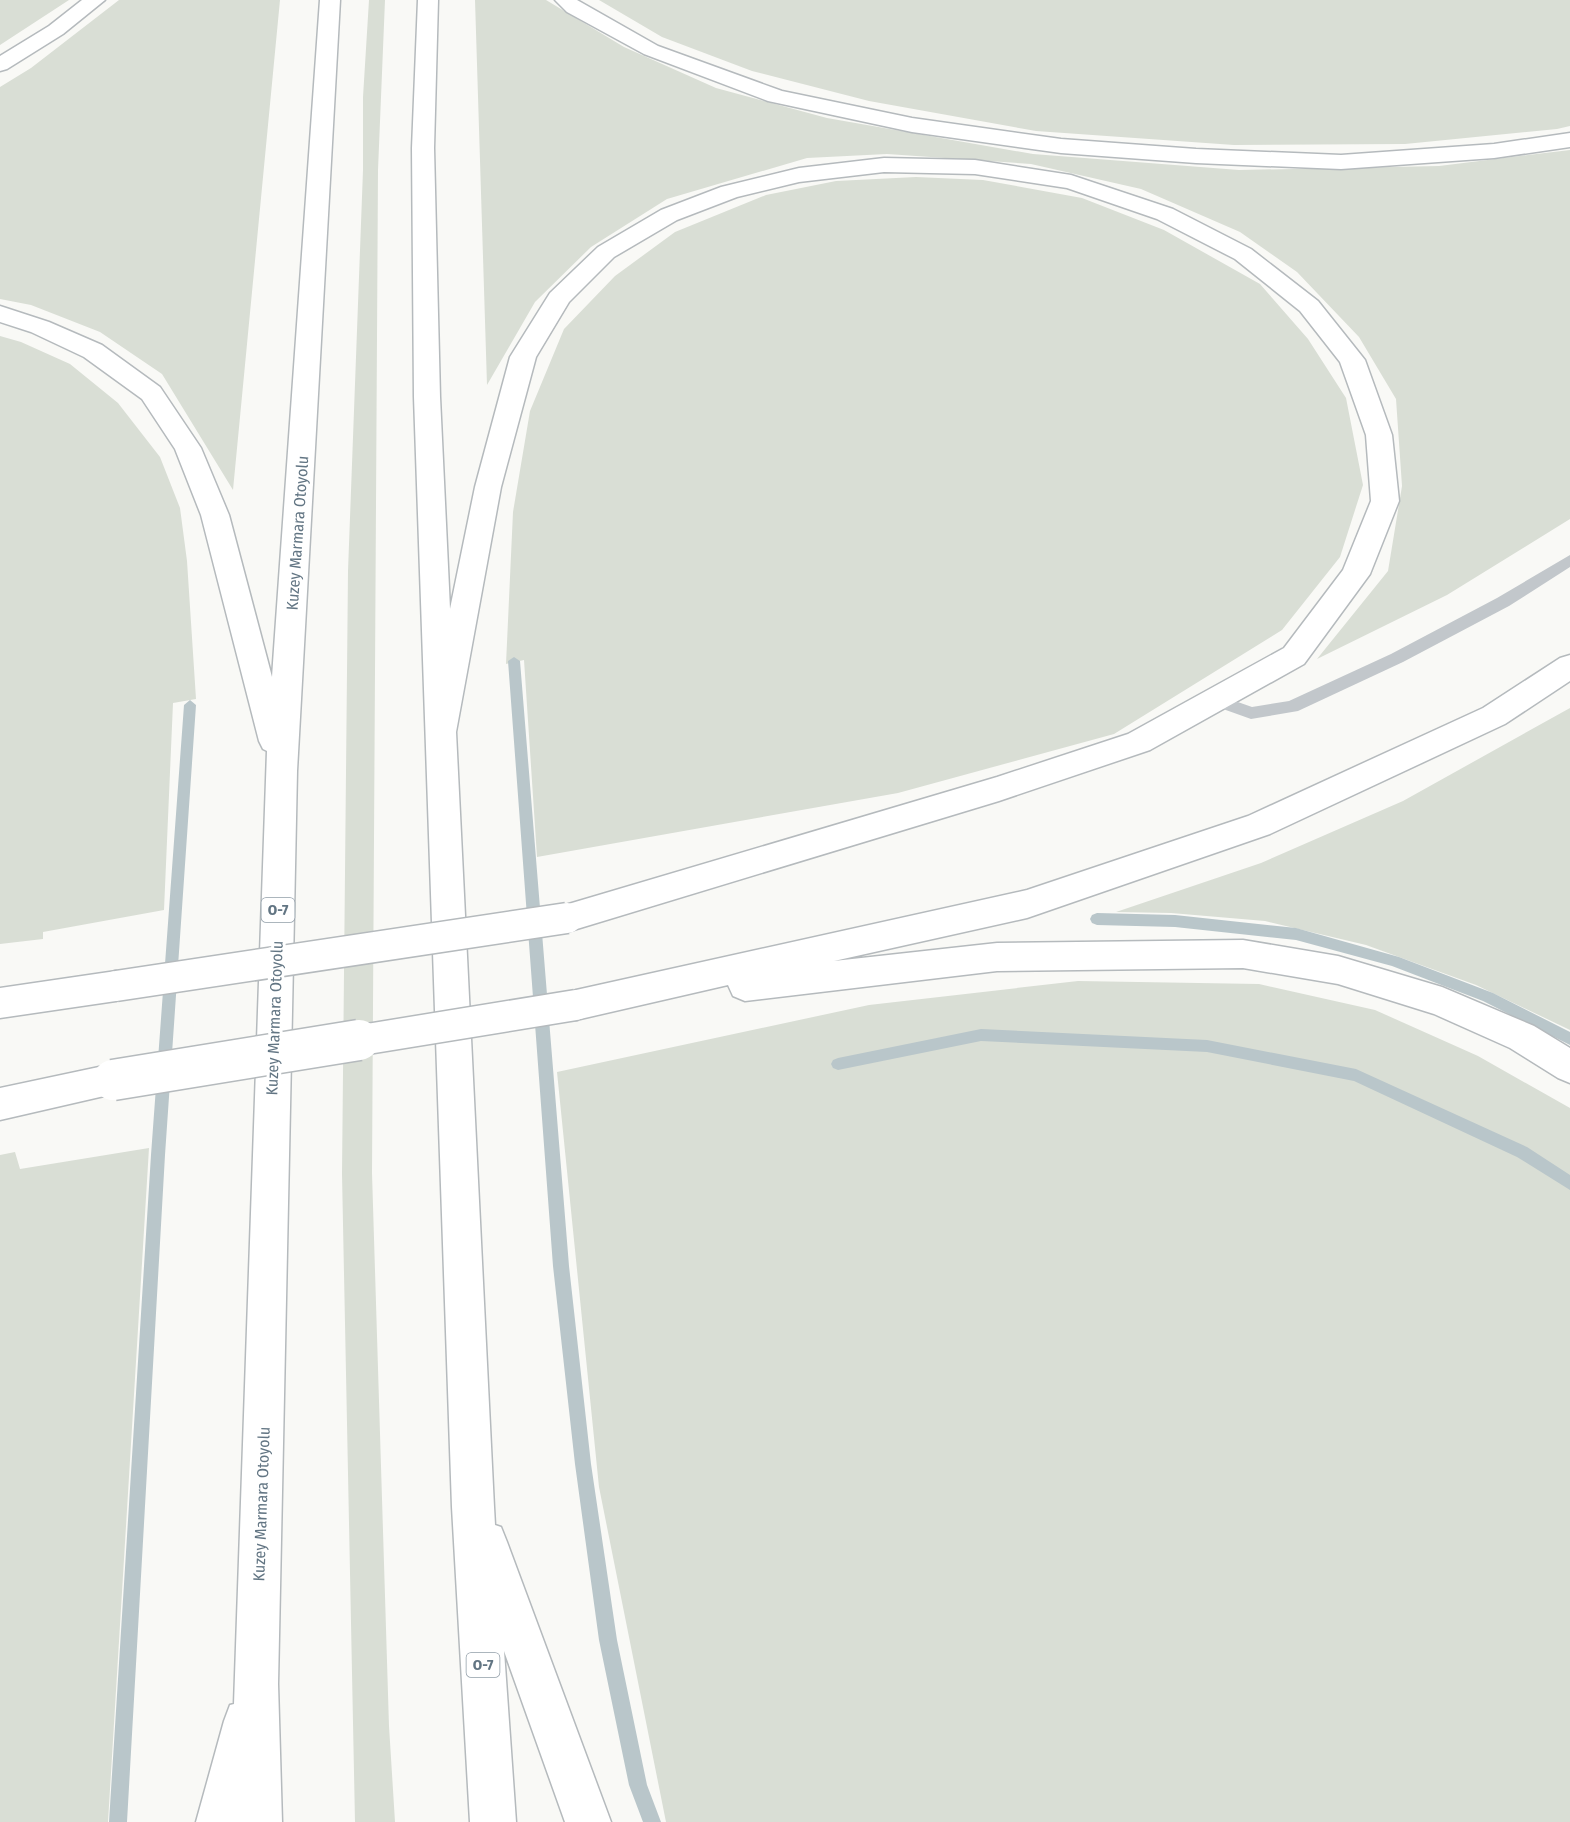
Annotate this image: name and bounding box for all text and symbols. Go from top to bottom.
street label: Kuzey Marmara Otoyolu [283,455,312,611]
road number: O-7 [262,898,294,922]
street label: Kuzey Marmara Otoyolu [262,940,287,1096]
street label: Kuzey Marmara Otoyolu [249,1426,274,1582]
road number: O-7 [466,1653,500,1677]

